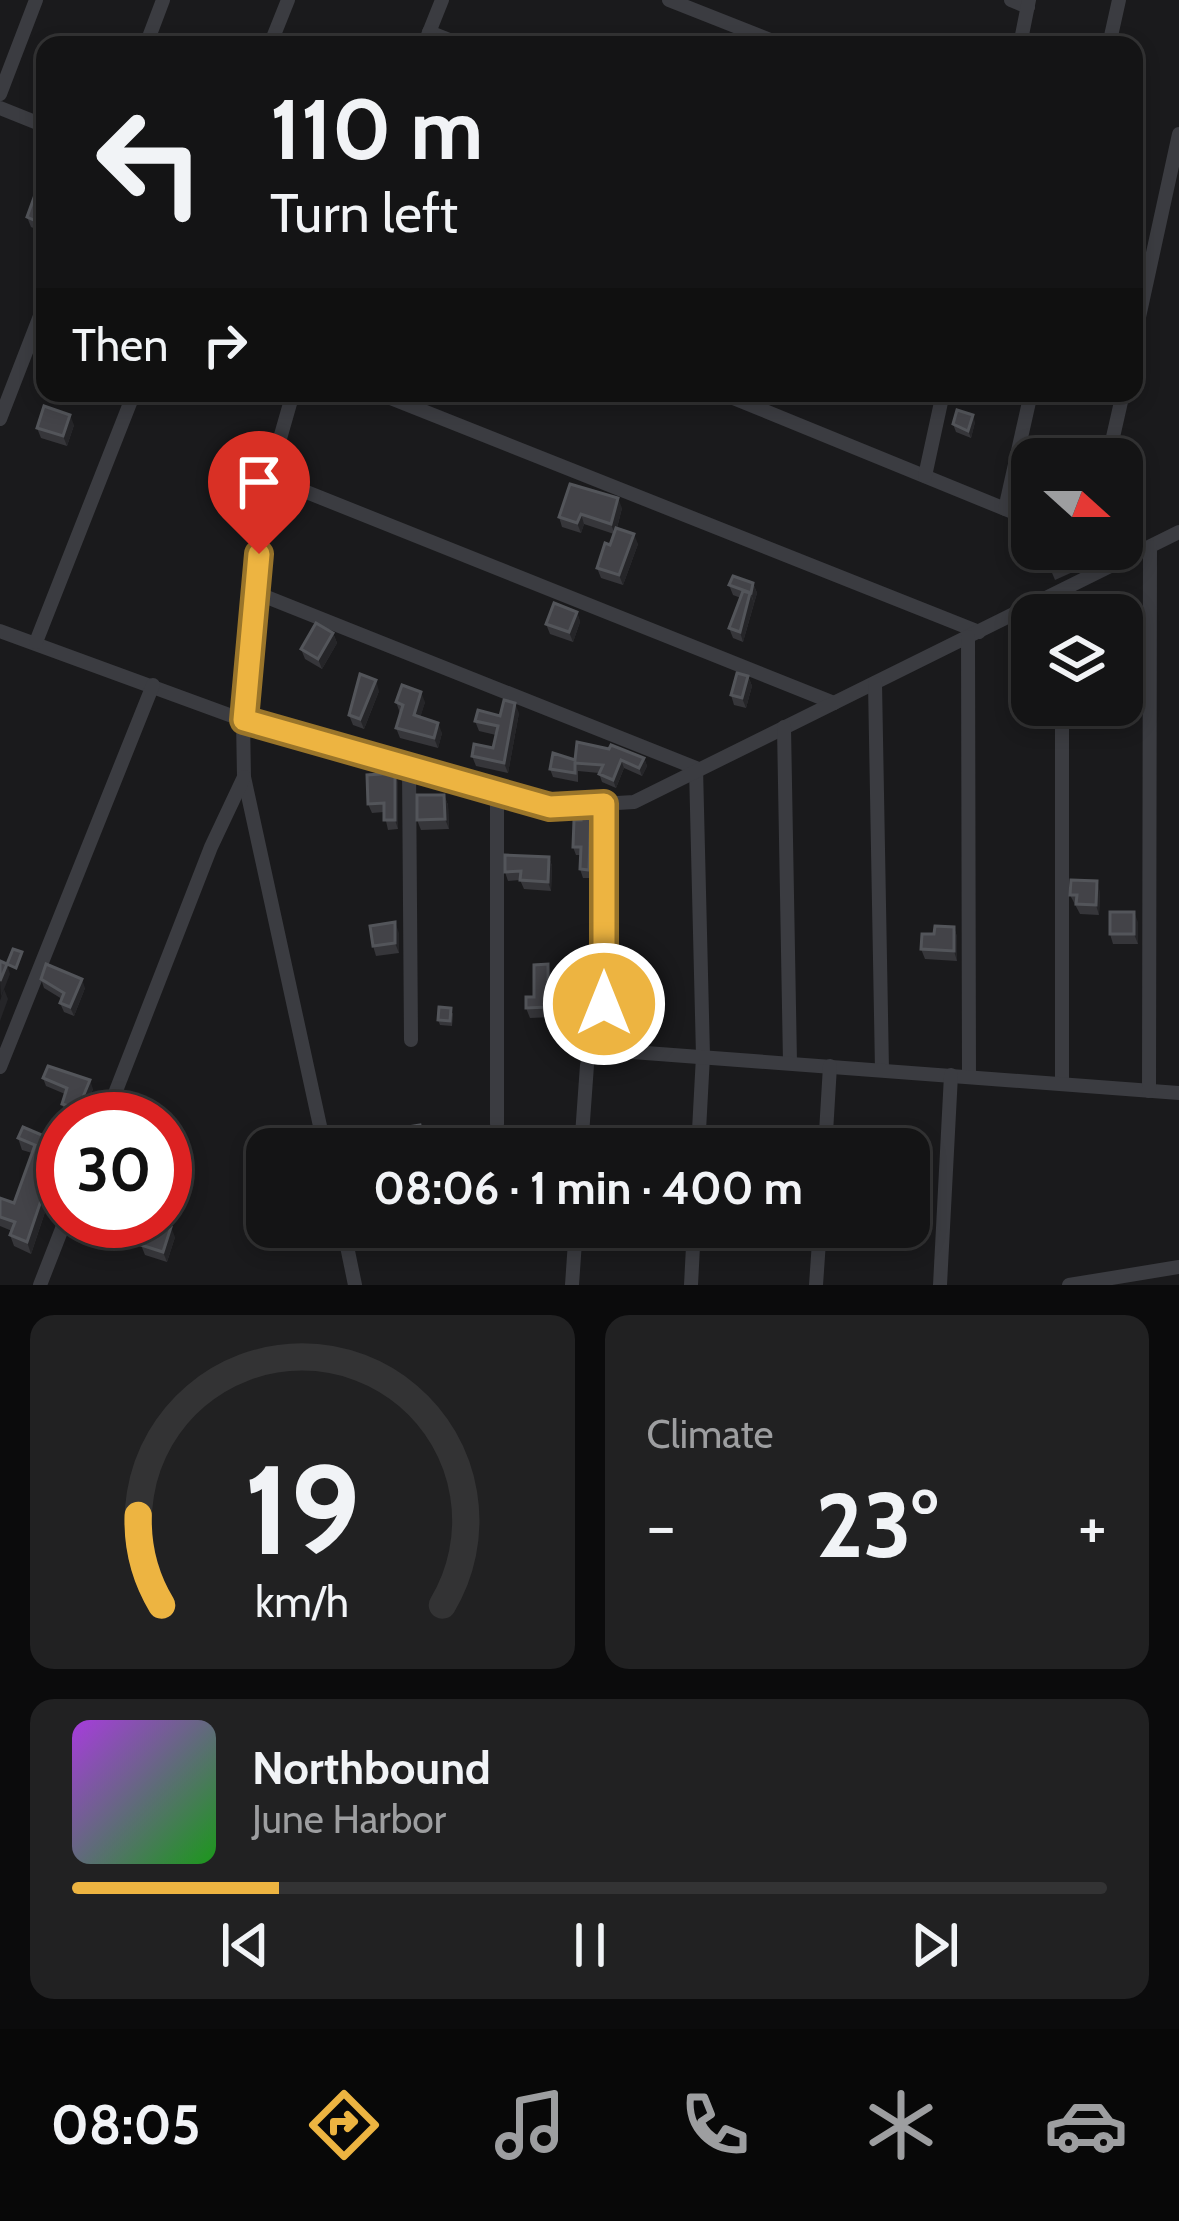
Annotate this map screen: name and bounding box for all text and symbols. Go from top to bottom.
text: 110 m [270,78,483,180]
icon: left [72,84,228,240]
text: Turn left [270,180,458,246]
icon: right [192,312,258,378]
text: Then [72,318,168,372]
pin [208,431,310,554]
north arrow [1011,438,1143,570]
map controls [1011,438,1143,726]
icon: arrive [226,449,292,515]
button: layers [1011,594,1143,726]
position arrow [541,941,667,1067]
speed limit sign: 30 [36,1092,192,1248]
text: 08:06 · 1 min · 400 m [373,1161,803,1215]
text: Climate [647,1410,773,1458]
text: 19 [244,1434,360,1585]
text: 23° [816,1470,938,1580]
text: − [647,1485,676,1566]
text: + [1078,1485,1107,1566]
text: km/h [255,1576,349,1628]
text: Northbound [252,1741,491,1795]
text: June Harbor [252,1795,446,1843]
icon: previous [212,1912,278,1978]
icon: pause [557,1912,623,1978]
icon: next [902,1912,968,1978]
icon: directions [302,2083,386,2167]
icon: music [488,2083,572,2167]
icon: phone [673,2083,757,2167]
icon: climate [859,2083,943,2167]
icon: car [1044,2083,1128,2167]
text: 08:05 [51,2092,201,2158]

